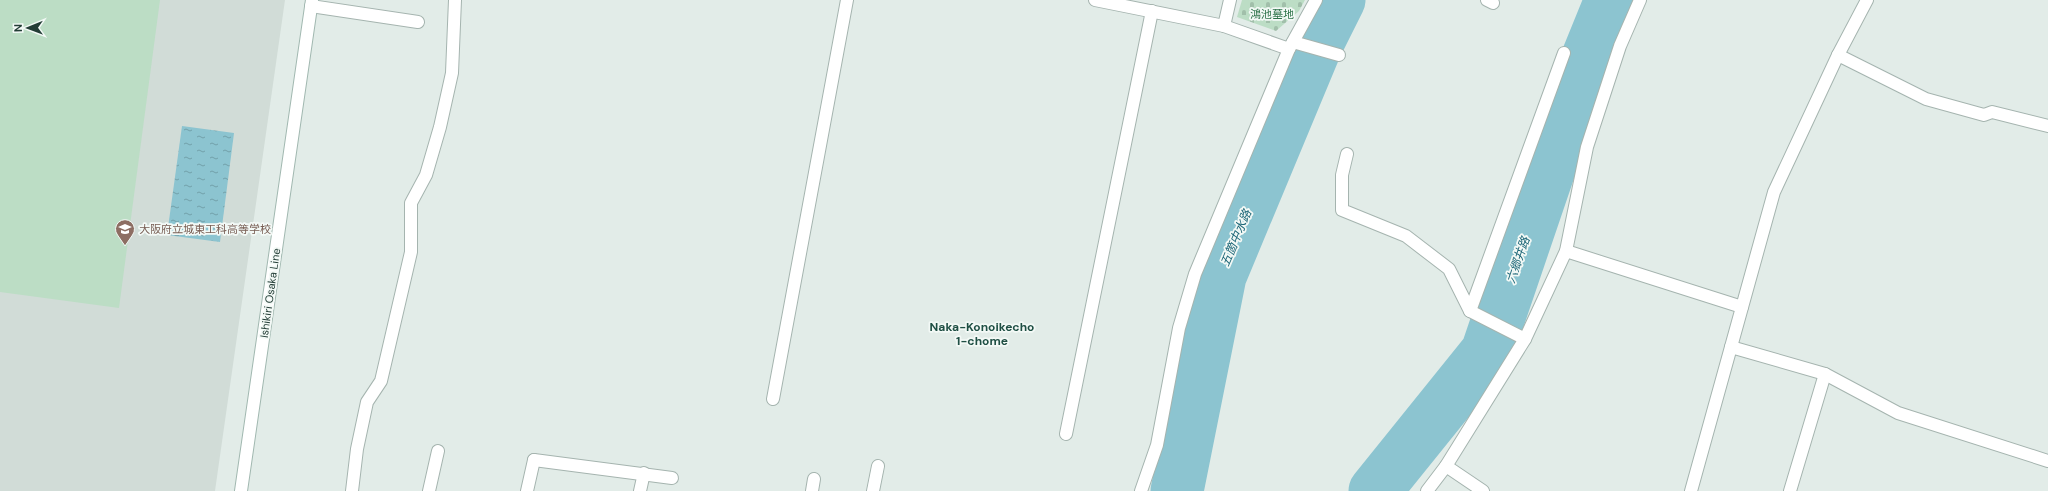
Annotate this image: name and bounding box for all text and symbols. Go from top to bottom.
park label: 鴻池墓地 [1250,7,1294,21]
north arrow [8,8,48,48]
text: N [11,24,25,32]
water label: 五箇中水路 [1217,206,1255,269]
school or university icon: 大阪府立城東工科高等学校 [114,218,136,246]
place label: 大阪府立城東工科高等学校 [139,222,271,236]
water label: 六郷井路 [1503,234,1534,285]
street label: Ishikiri Osaka Line [257,247,283,339]
district label: Naka-Konoikecho 1-chome [930,319,1034,349]

